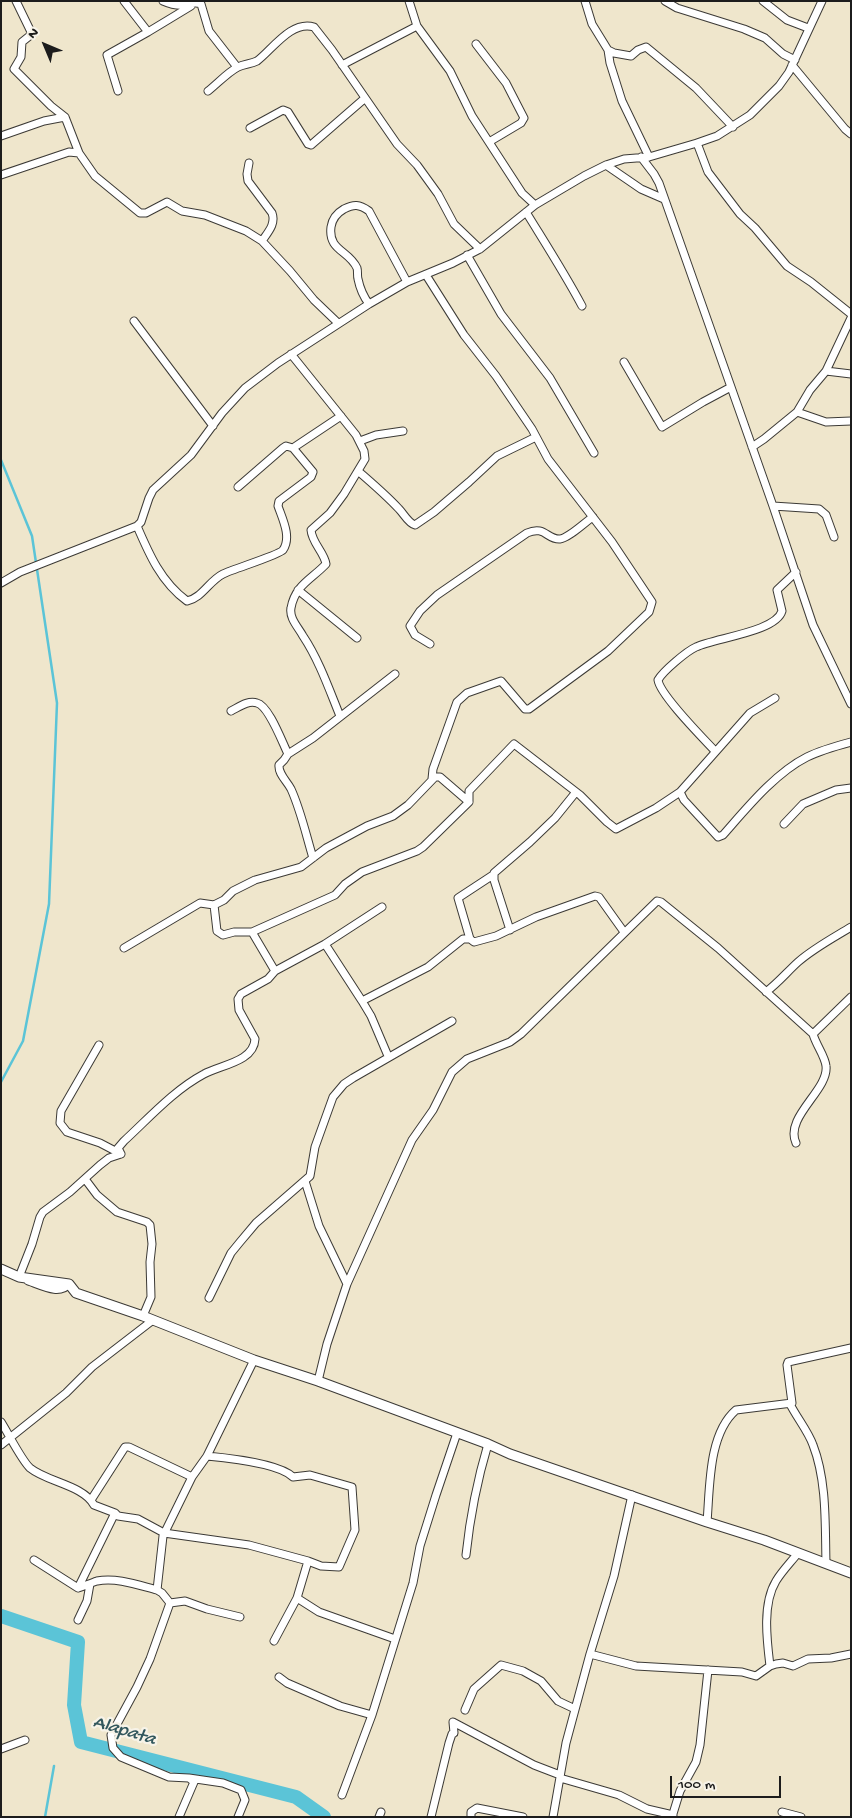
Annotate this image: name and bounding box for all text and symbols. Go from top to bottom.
north arrow [20,20,70,70]
text: N [25,25,43,43]
water label: Alapata [90,1712,158,1752]
scale bar [672,1766,783,1798]
text: 100 m [678,1776,715,1794]

